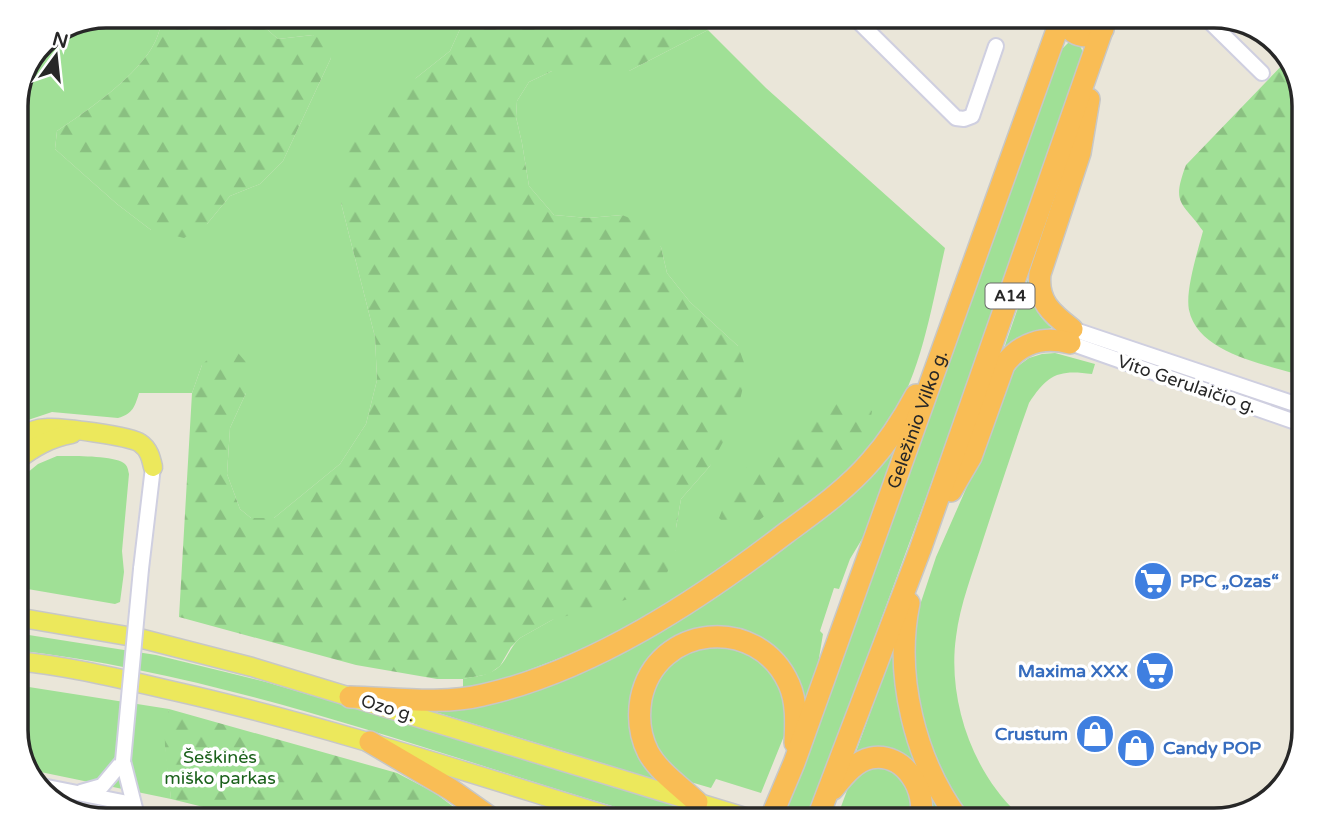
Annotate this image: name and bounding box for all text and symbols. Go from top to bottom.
north arrow [21,21,91,91]
text: N [50,28,70,53]
road number: A14 [986,284,1034,308]
street label: Geležinio Vilko g. [882,347,952,492]
street label: Vito Gerulaičio g. [1115,350,1259,418]
supermarket icon: PPC „Ozas“ [1132,560,1174,602]
place label: PPC „Ozas“ [1180,570,1279,592]
supermarket icon: Maxima XXX [1134,650,1176,692]
place label: Maxima XXX [1018,660,1128,682]
street label: Ozo g. [358,689,418,727]
shop icon: Crustum [1074,713,1116,755]
place label: Crustum [995,723,1068,745]
shop icon: Candy POP [1115,727,1157,769]
place label: Candy POP [1163,737,1261,759]
park label: Šeškinės miško parkas [164,746,276,789]

